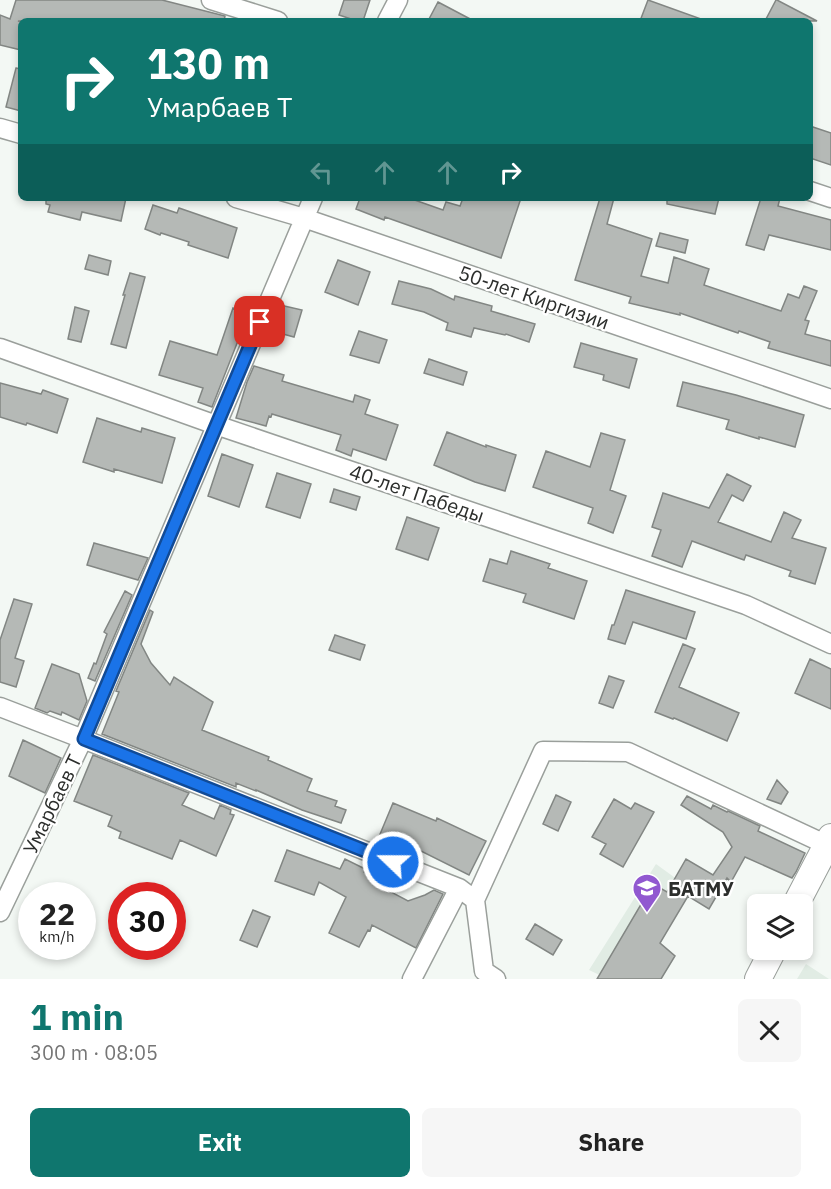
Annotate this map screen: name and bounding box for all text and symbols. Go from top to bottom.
text: 130 m [147,36,270,91]
icon: right [48,42,126,120]
text: Умарбаев Т [147,89,292,124]
icon: left [305,156,338,189]
icon: ahead [368,156,401,189]
icon: ahead [431,156,464,189]
icon: right [494,156,527,189]
street label: 50-лет Киргизии [455,259,613,335]
pin [234,296,285,347]
icon: arrive [243,305,276,338]
street label: 40-лет Пабеды [346,457,488,529]
street label: Умарбаев Т [16,750,88,858]
position arrow [361,830,425,894]
school or university icon: БАТМУ [631,872,663,914]
place label: БАТМУ [668,875,734,902]
speed limit sign: 30 [108,882,186,960]
text: 22 [39,894,75,933]
map controls [747,894,813,960]
button: layers [747,894,813,960]
text: km/h [39,927,75,946]
text: 1 min [30,993,124,1040]
button: close [738,999,801,1062]
text: 300 m · 08:05 [30,1039,158,1066]
button: Exit [30,1108,410,1177]
button: Share [422,1108,801,1177]

